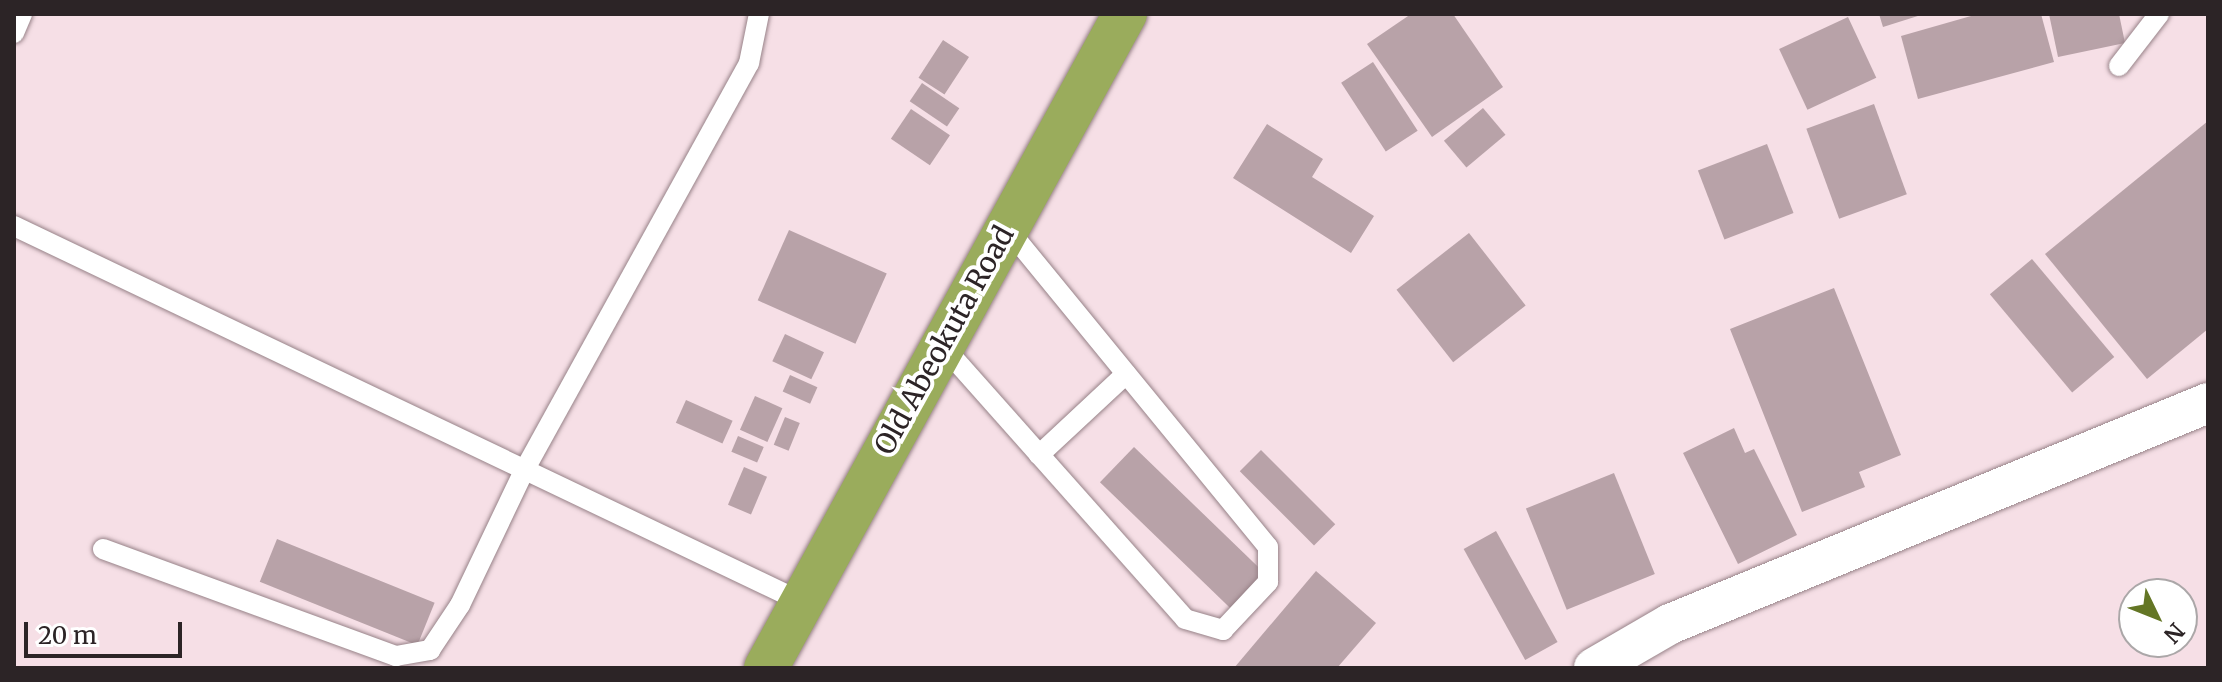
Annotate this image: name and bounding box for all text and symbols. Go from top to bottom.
street label: Old Abeokuta Road [867,220,1021,460]
north arrow [2118,578,2198,658]
scale bar [28,606,186,656]
text: N [2158,617,2190,649]
text: 20 m [38,620,97,651]

